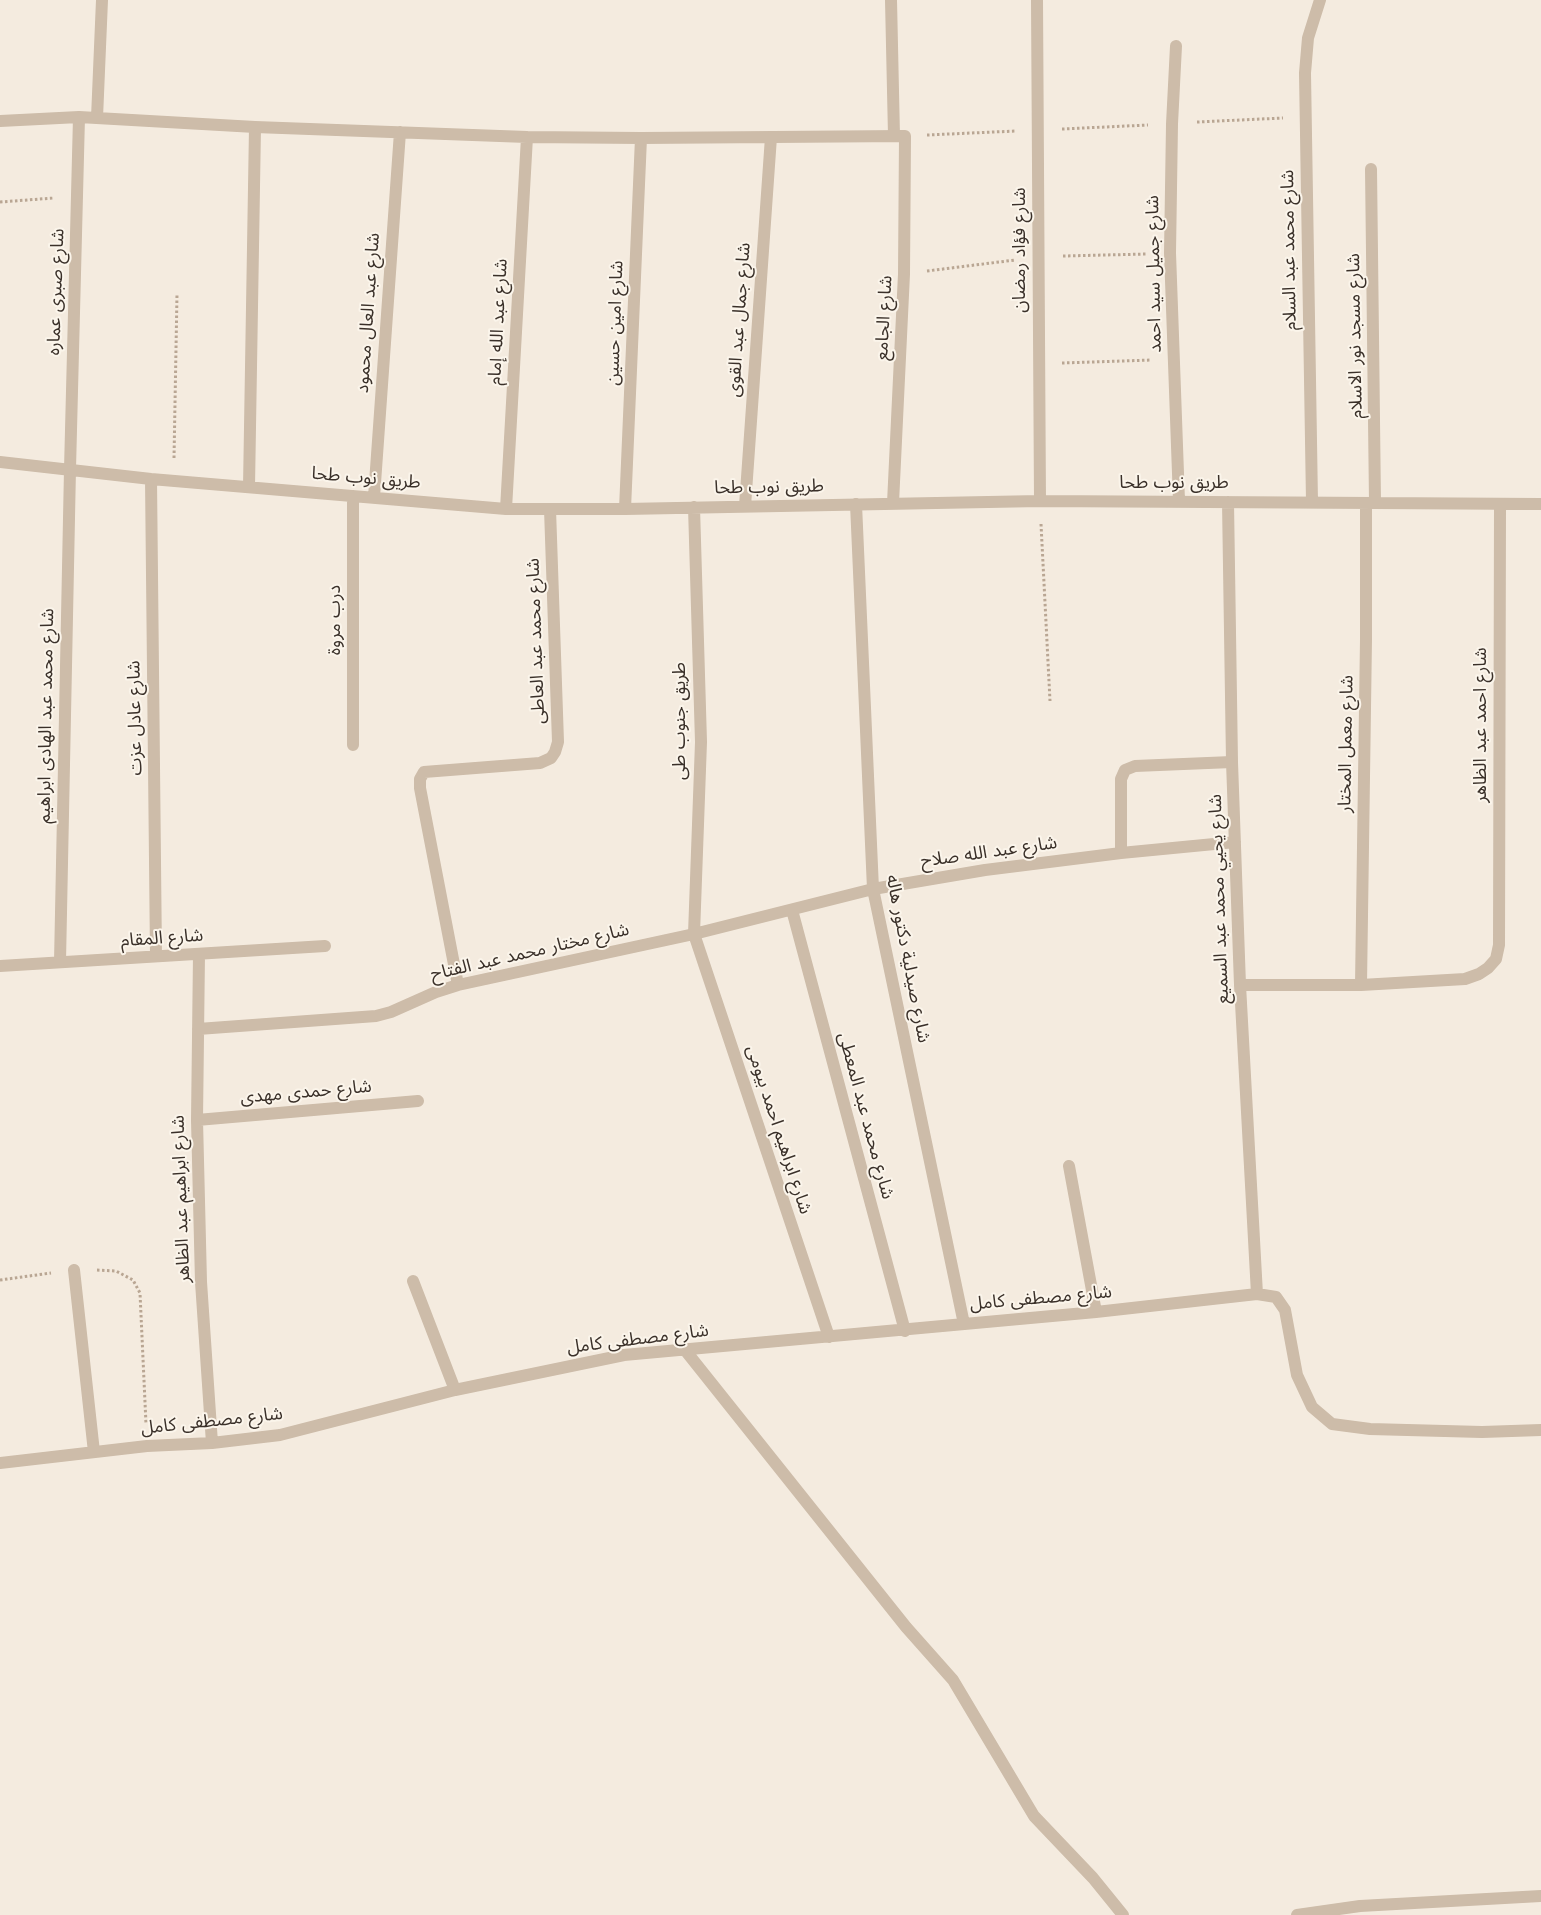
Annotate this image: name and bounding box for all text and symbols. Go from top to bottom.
street label: شارع محمد عبد السلام [1278,169,1302,331]
street label: شارع فؤاد رمضان [1010,187,1032,313]
street label: شارع جميل سيد احمد [1143,195,1167,353]
street label: شارع صبرى عماره [44,228,70,356]
street label: شارع عبد العال محمود [353,232,385,394]
street label: شارع جمال عبد القوى [724,242,756,398]
street label: شارع مسجد نور الاسلام [1344,253,1368,419]
street label: شارع عبد الله إمام [485,258,513,386]
street label: شارع امين حسين [603,260,629,386]
street label: شارع الجامع [872,275,898,361]
street label: طريق نوب طحا [310,463,422,495]
street label: طريق نوب طحا [1119,473,1229,495]
street label: طريق نوب طحا [714,476,824,500]
street label: شارع محمد عبد العاطى [523,558,551,724]
street label: درب مروة [325,585,347,655]
street label: شارع محمد عبد الهادى ابراهيم [34,608,60,824]
street label: شارع احمد عبد الظاهر [1471,647,1493,803]
street label: شارع عادل عزت [124,660,148,776]
street label: طريق جنوب طى [670,662,692,780]
street label: شارع معمل المختار [1335,675,1359,813]
street label: شارع يحيي محمد عبد السميع [1206,794,1234,1004]
street label: شارع عبد الله صلاح [919,833,1059,873]
street label: شارع صيدلية دكتور هاله [880,873,934,1045]
street label: شارع مختار محمد عبد الفتاح [429,920,631,986]
street label: شارع المقام [120,925,204,953]
street label: شارع محمد عبد المعطى [832,1030,898,1202]
street label: شارع ابراهيم احمد بيومى [741,1043,815,1217]
street label: شارع حمدى مهدى [239,1076,373,1110]
street label: شارع ابراهيم عبد الظاهر [168,1115,196,1283]
street label: شارع مصطفى كامل [969,1282,1113,1316]
street label: شارع مصطفى كامل [566,1321,710,1359]
street label: شارع مصطفى كامل [140,1404,284,1440]

